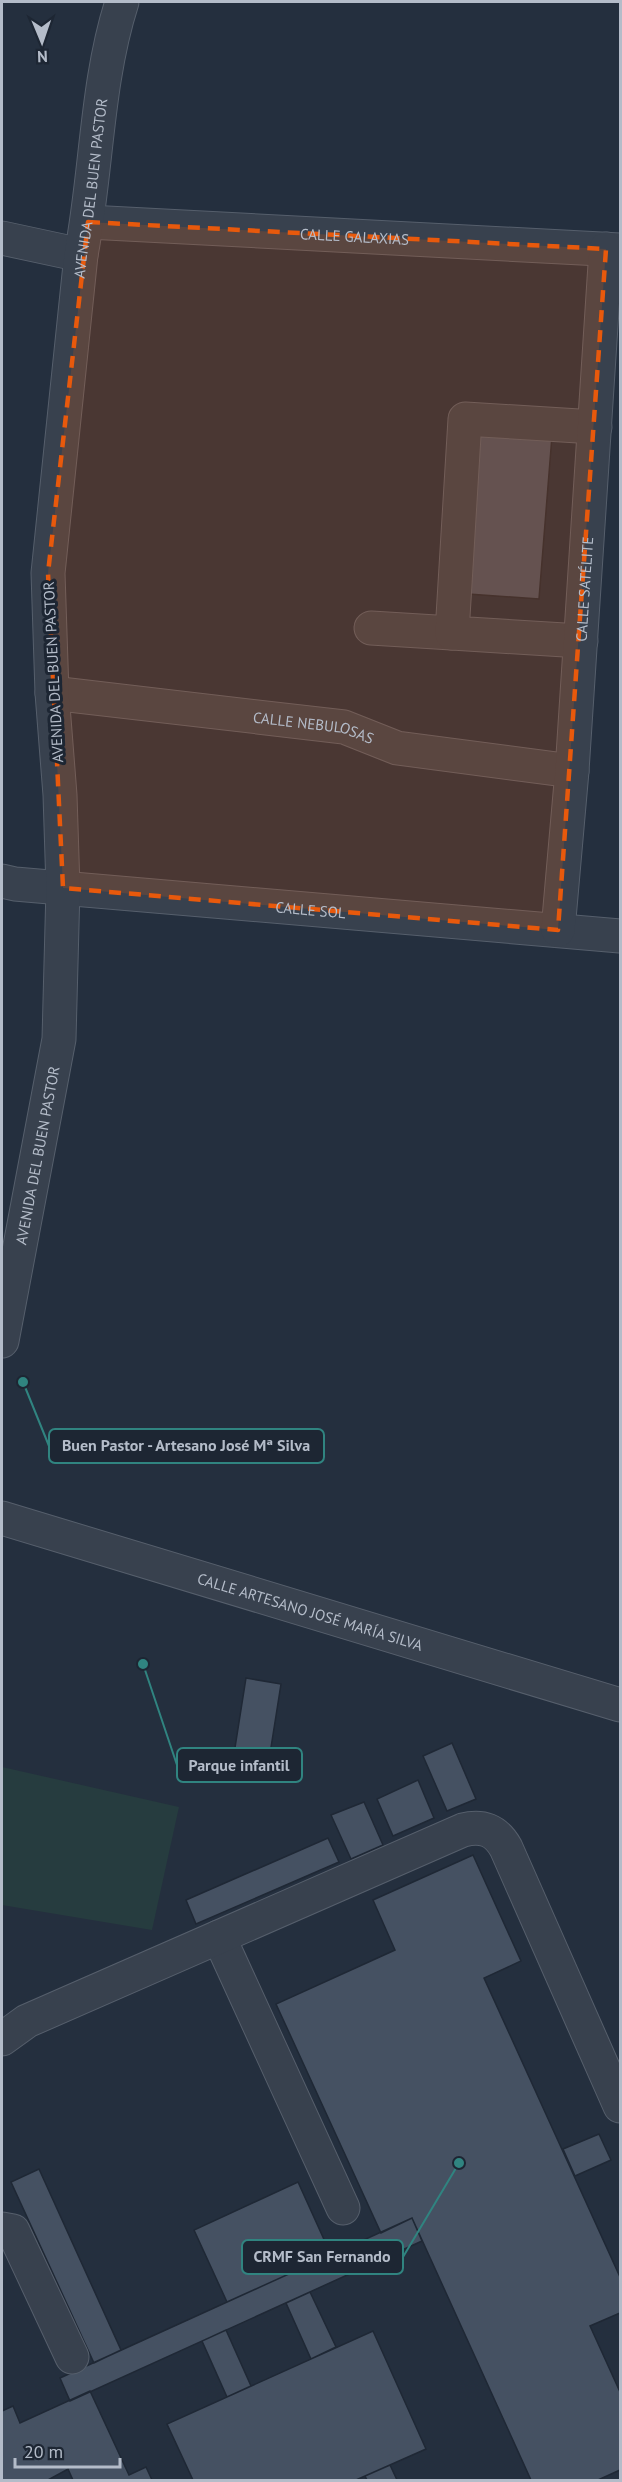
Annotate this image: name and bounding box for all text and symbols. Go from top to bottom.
north arrow [12,12,72,72]
text: N [37,47,48,67]
street label: AVENIDA DEL BUEN PASTOR [69,97,111,279]
street label: CALLE GALAXIAS [300,224,410,248]
street label: CALLE SATÉLITE [571,536,597,642]
street label: AVENIDA DEL BUEN PASTOR [39,581,67,763]
street label: CALLE NEBULOSAS [252,707,377,747]
street label: CALLE SOL [275,897,347,922]
street label: AVENIDA DEL BUEN PASTOR [11,1064,63,1246]
callout: Buen Pastor - Artesano José Mª Silva [49,1429,324,1463]
text: Buen Pastor - Artesano José Mª Silva [62,1435,310,1455]
street label: CALLE ARTESANO JOSÉ MARÍA SILVA [195,1568,425,1654]
callout: Parque infantil [177,1748,302,1782]
text: Parque infantil [188,1755,290,1775]
callout: CRMF San Fernando [242,2240,403,2274]
text: CRMF San Fernando [253,2246,391,2266]
scale bar [15,2431,120,2469]
text: 20 m [24,2440,63,2463]

